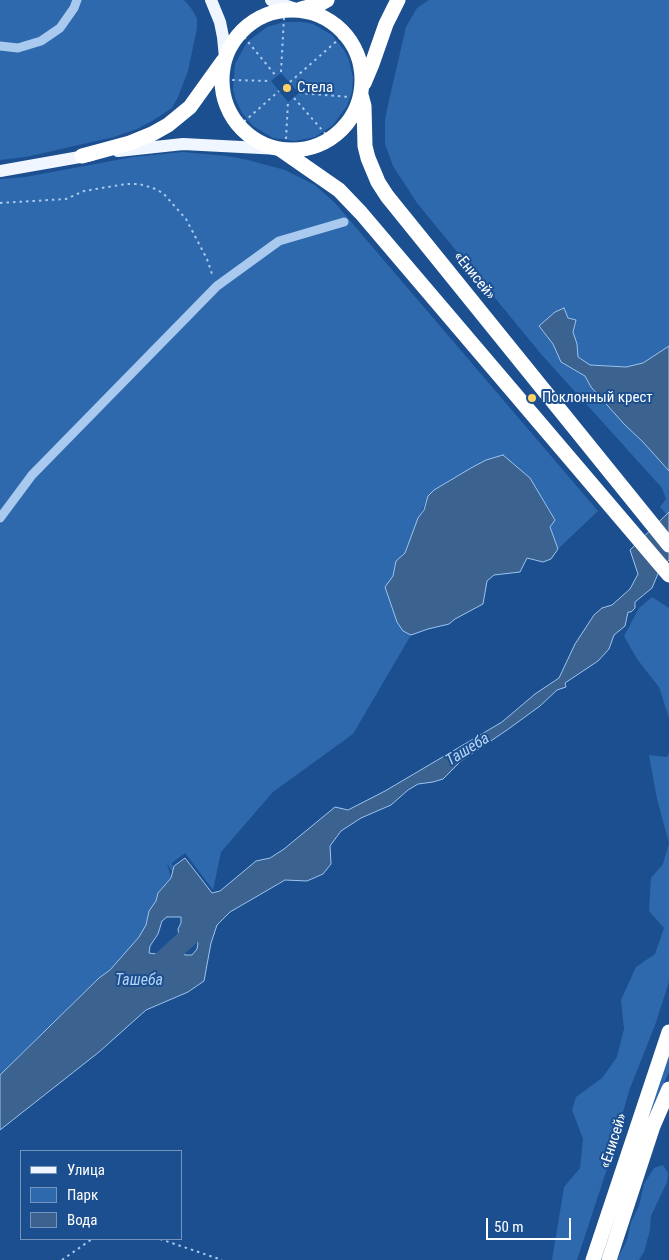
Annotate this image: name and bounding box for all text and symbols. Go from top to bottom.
place label: Стела [297,79,333,97]
marker: Стела [281,82,293,94]
street label: «Енисей» [449,248,499,304]
place label: Поклонный крест [542,389,653,407]
marker: Поклонный крест [526,392,538,404]
water label: Ташеба [443,729,493,771]
water label: Ташеба [115,971,163,991]
street label: «Енисей» [597,1111,631,1171]
legend [20,1150,182,1240]
text: Улица [67,1161,105,1179]
text: Парк [67,1186,98,1204]
scale bar [489,1208,574,1240]
text: Вода [67,1211,97,1229]
text: 50 m [494,1218,524,1236]

